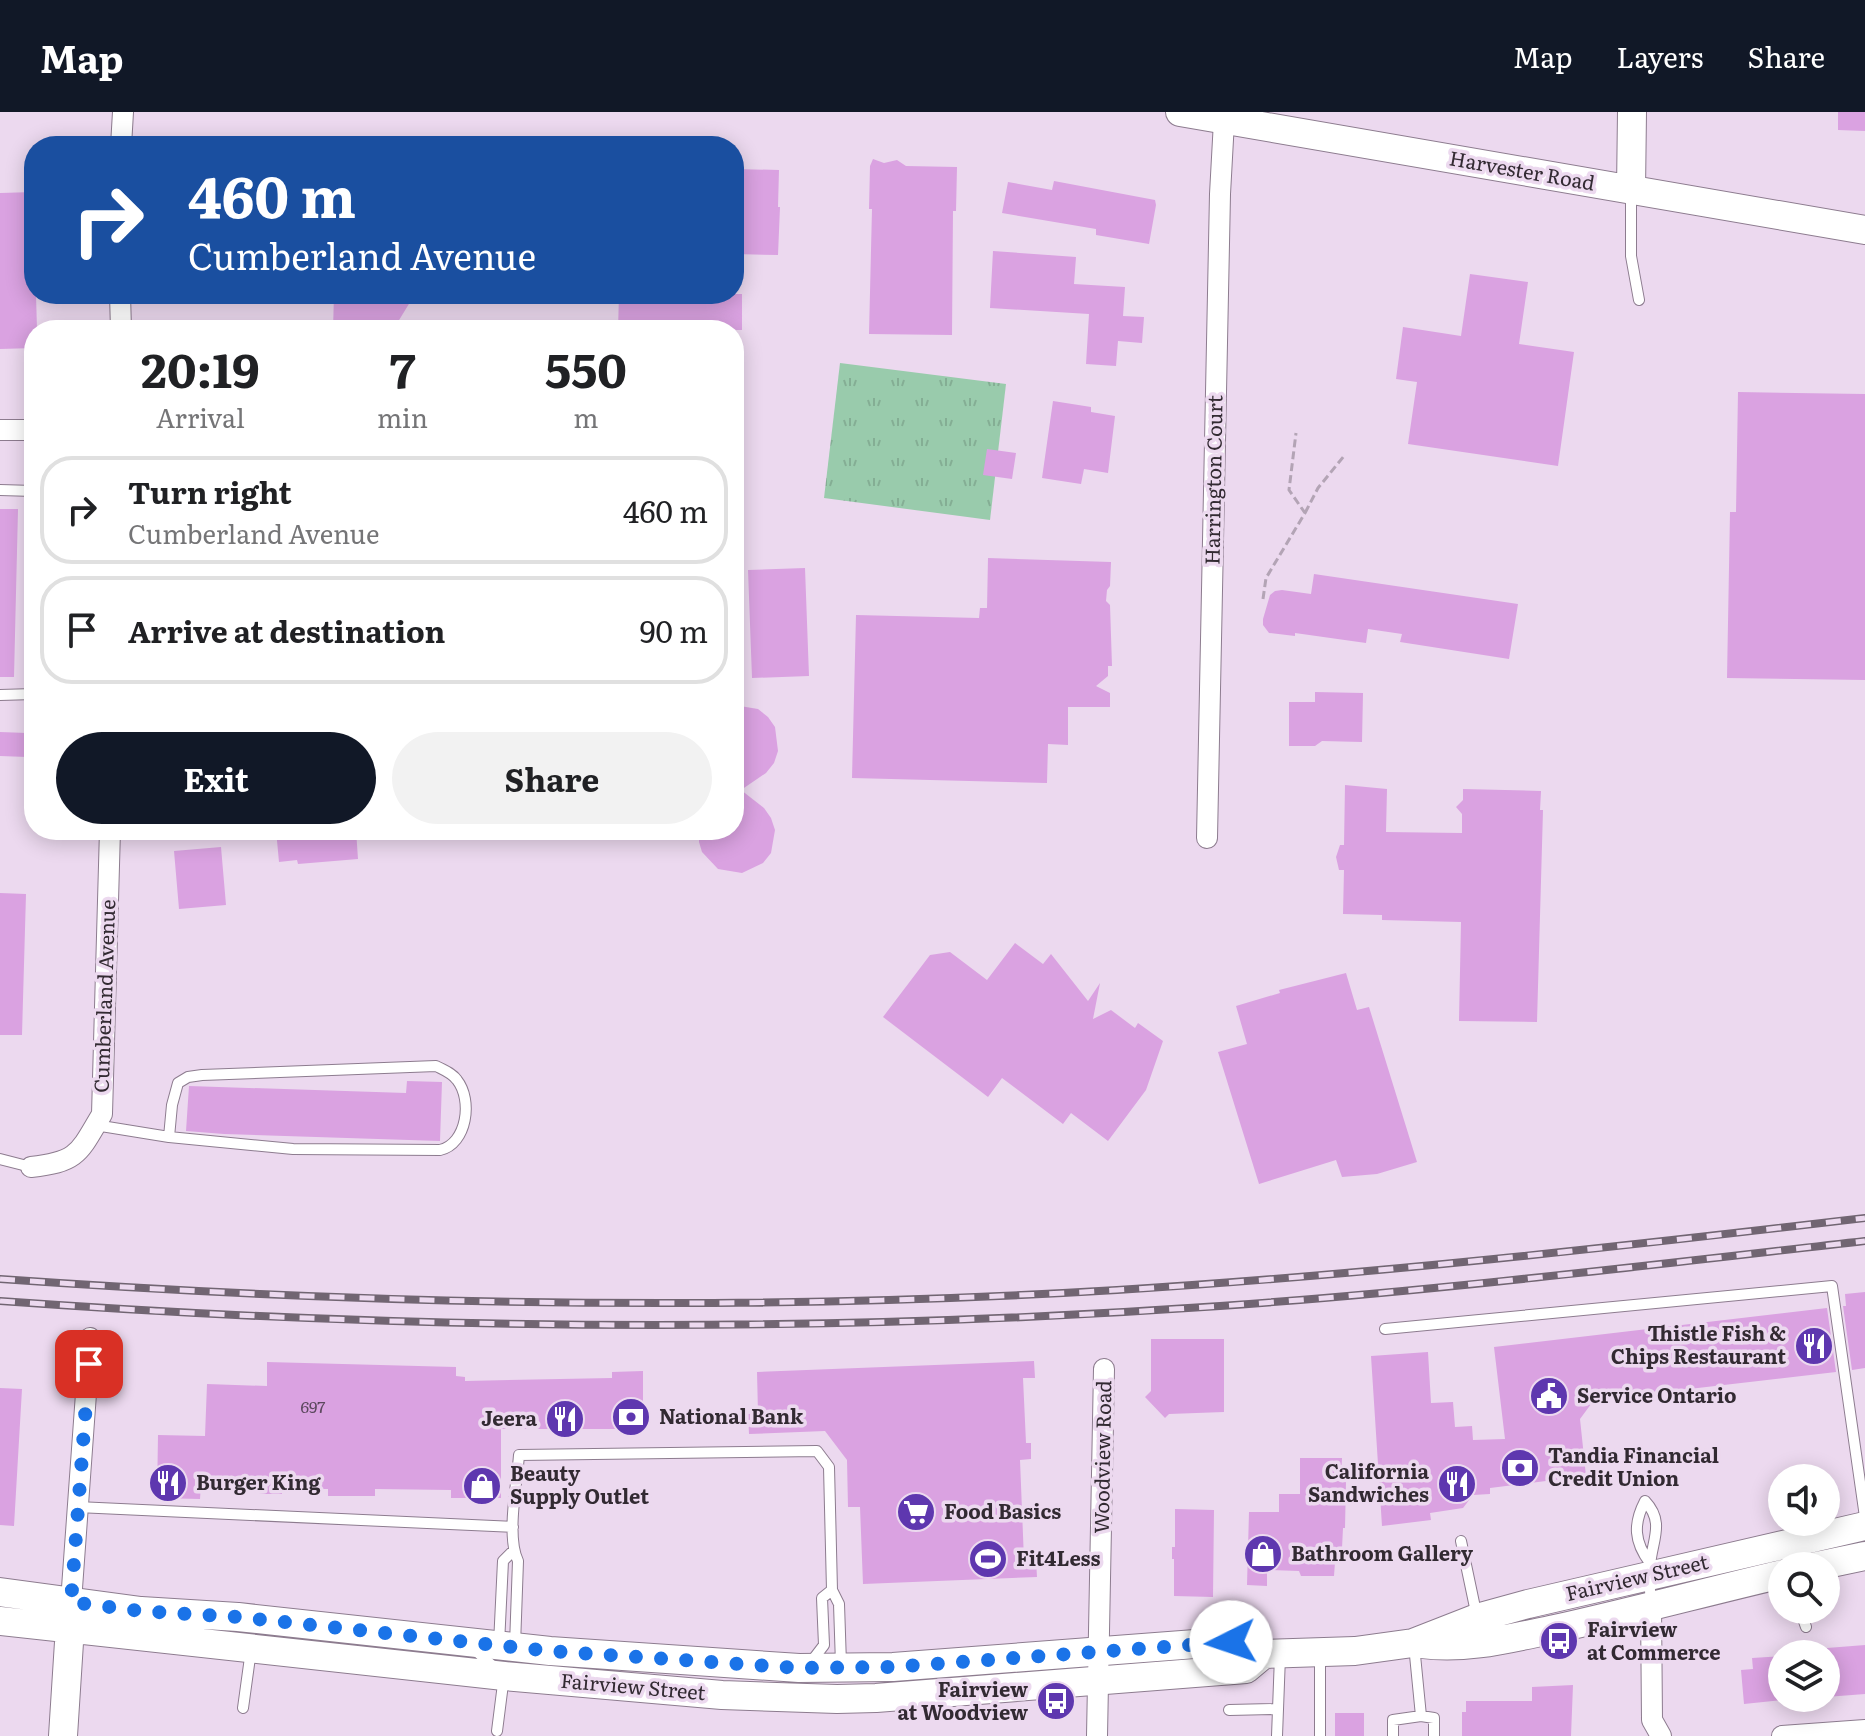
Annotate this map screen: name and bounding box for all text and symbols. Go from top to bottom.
text: Map [40,28,124,85]
text: Map [1513,35,1572,77]
text: Layers [1616,35,1703,77]
text: Share [1747,35,1825,77]
street label: Harvester Road [1447,141,1597,197]
text: 460 m [188,152,356,235]
icon: right [56,168,160,272]
text: Cumberland Avenue [188,228,536,281]
text: 20:19 [141,332,260,403]
text: 7 [389,332,415,403]
text: 550 [545,332,627,403]
street label: Harrington Court [1196,395,1228,565]
text: Arrival [156,397,245,436]
text: min [377,397,428,436]
text: m [573,397,599,436]
text: Turn right [128,469,292,513]
icon: right [60,488,104,532]
text: 460 m [623,488,708,532]
text: Cumberland Avenue [128,513,379,552]
icon: arrive [60,608,104,652]
text: Arrive at destination [128,608,445,652]
text: 90 m [640,608,708,652]
button: Exit [56,732,376,824]
button: Share [392,732,712,824]
street label: Cumberland Avenue [85,899,121,1093]
place label: Thistle Fish & Chips Restaurant [1611,1317,1786,1370]
restaurant icon: Thistle Fish & Chips Restaurant [1793,1325,1835,1367]
pin [55,1330,123,1398]
icon: arrive [67,1342,111,1386]
public building icon: Service Ontario [1528,1375,1570,1417]
place label: Service Ontario [1577,1379,1736,1409]
street label: Woodview Road [1085,1380,1117,1534]
house number: 697 [301,1394,325,1418]
bank icon: National Bank [610,1396,652,1438]
restaurant icon: Jeera [544,1398,586,1440]
place label: National Bank [659,1400,804,1430]
place label: Jeera [481,1402,537,1432]
place label: Tandia Financial Credit Union [1548,1439,1719,1492]
bank icon: Tandia Financial Credit Union [1499,1447,1541,1489]
place label: California Sandwiches [1308,1455,1429,1508]
place label: Beauty Supply Outlet [510,1457,649,1510]
restaurant icon: Burger King [147,1462,189,1504]
restaurant icon: California Sandwiches [1436,1463,1478,1505]
map controls [1768,1464,1840,1712]
button: sound [1768,1464,1840,1536]
shop icon: Beauty Supply Outlet [461,1465,503,1507]
place label: Burger King [196,1466,321,1496]
supermarket icon: Food Basics [895,1491,937,1533]
place label: Food Basics [944,1495,1061,1525]
shop icon: Bathroom Gallery [1242,1533,1284,1575]
place label: Bathroom Gallery [1291,1537,1474,1567]
sports icon: Fit4Less [967,1538,1009,1580]
place label: Fit4Less [1016,1542,1101,1572]
street label: Fairview Street [1562,1545,1711,1607]
button: search [1768,1552,1840,1624]
position arrow [1189,1600,1273,1684]
place label: Fairview at Commerce [1587,1613,1721,1666]
bus stop icon: Fairview at Commerce [1538,1620,1580,1662]
button: layers [1768,1640,1840,1712]
street label: Fairview Street [559,1664,707,1706]
place label: Fairview at Woodview [897,1673,1028,1726]
bus stop icon: Fairview at Woodview [1035,1680,1077,1722]

